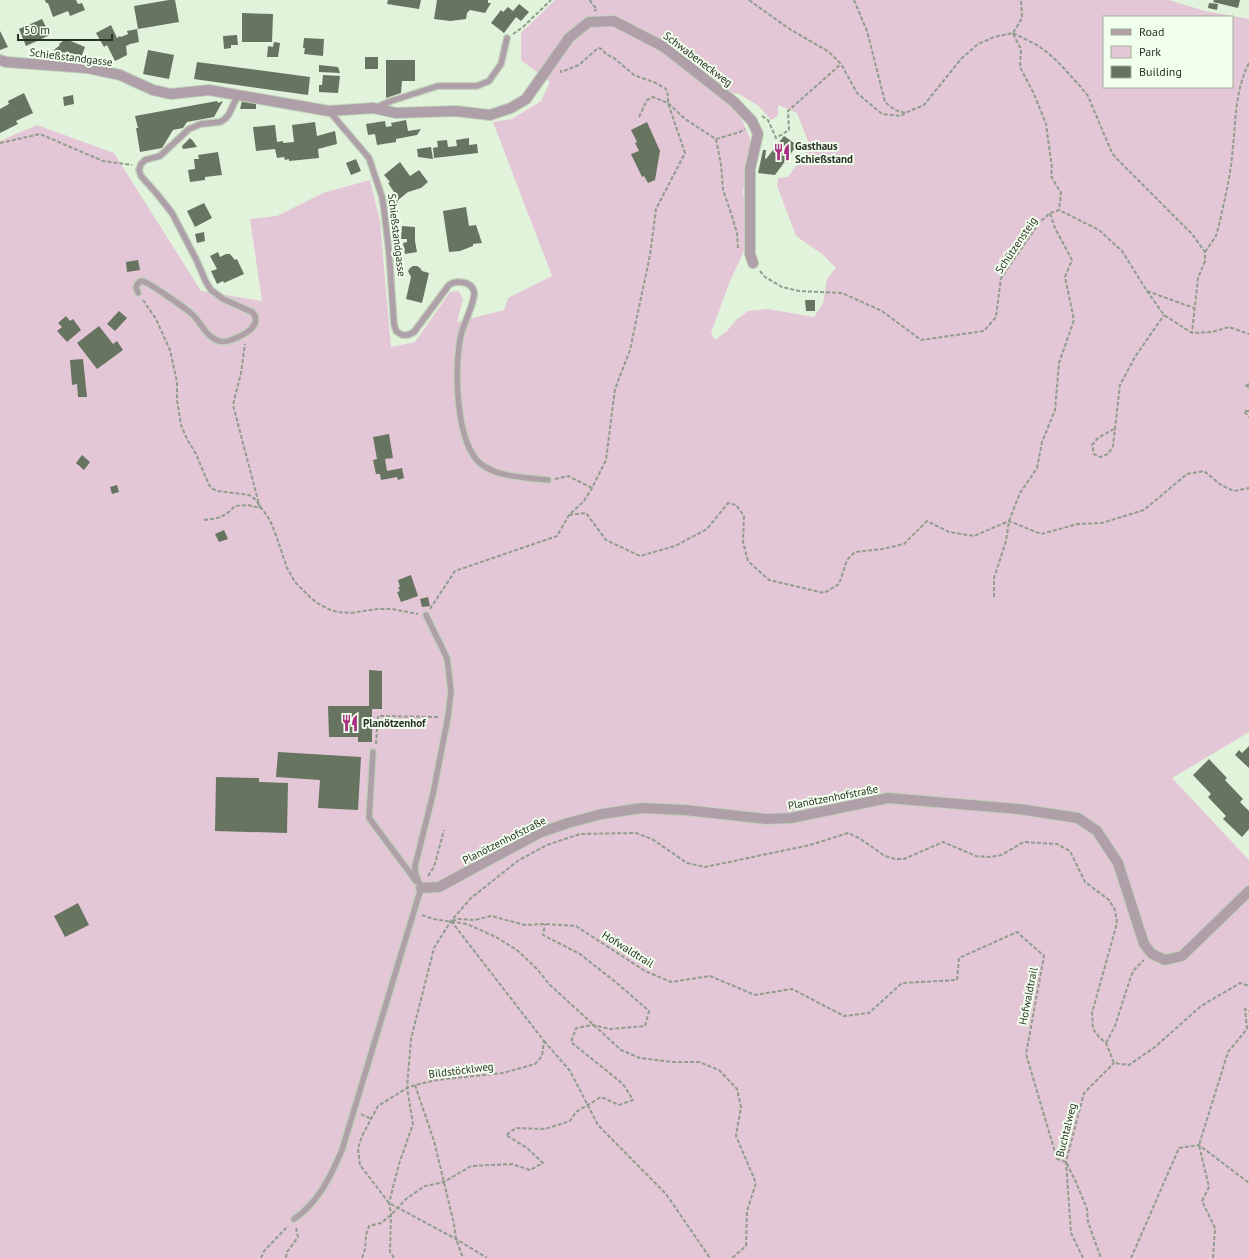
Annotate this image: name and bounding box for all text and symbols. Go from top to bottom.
scale bar [18,16,112,42]
legend [1103,16,1233,88]
text: 50 m [24,22,50,37]
text: Road [1139,24,1164,39]
street label: Schwabeneckweg [661,28,735,90]
text: Park [1139,44,1161,59]
street label: Schießstandgasse [29,45,114,69]
text: Building [1139,64,1182,79]
place label: Gasthaus Schießstand [795,139,853,166]
restaurant icon: Gasthaus Schießstand [772,142,792,162]
street label: Schießstandgasse [385,193,409,278]
street label: Schützensteig [992,214,1040,276]
restaurant icon: Planötzenhof [340,713,360,733]
place label: Planötzenhof [363,716,427,730]
street label: Planötzenhofstraße [787,781,880,813]
street label: Planötzenhofstraße [460,813,548,867]
street label: Hofwaldtrail [600,928,657,971]
street label: Hofwaldtrail [1016,965,1041,1026]
street label: Bildstöcklweg [428,1059,494,1081]
street label: Buchtalweg [1053,1102,1079,1158]

